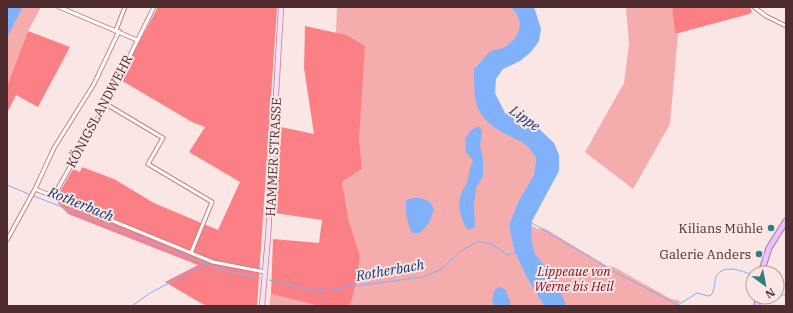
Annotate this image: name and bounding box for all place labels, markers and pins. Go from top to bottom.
place label: Kilians Mühle [679,220,763,237]
marker: Kilians Mühle [766,223,776,233]
place label: Galerie Anders [659,246,751,263]
marker: Galerie Anders [754,249,764,259]

